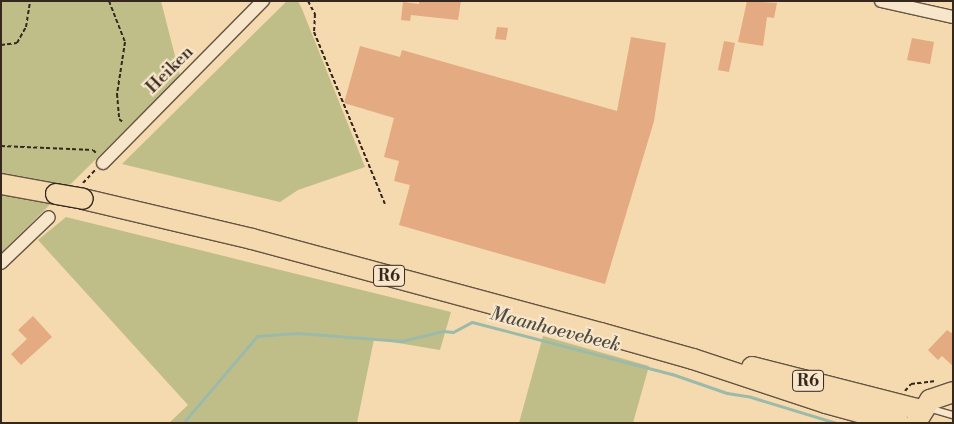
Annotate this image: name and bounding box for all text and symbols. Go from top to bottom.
street label: Heiken [142,42,198,98]
road number: R6 [373,262,405,290]
water label: Maanhoevebeek [487,303,623,357]
road number: R6 [792,368,824,394]

